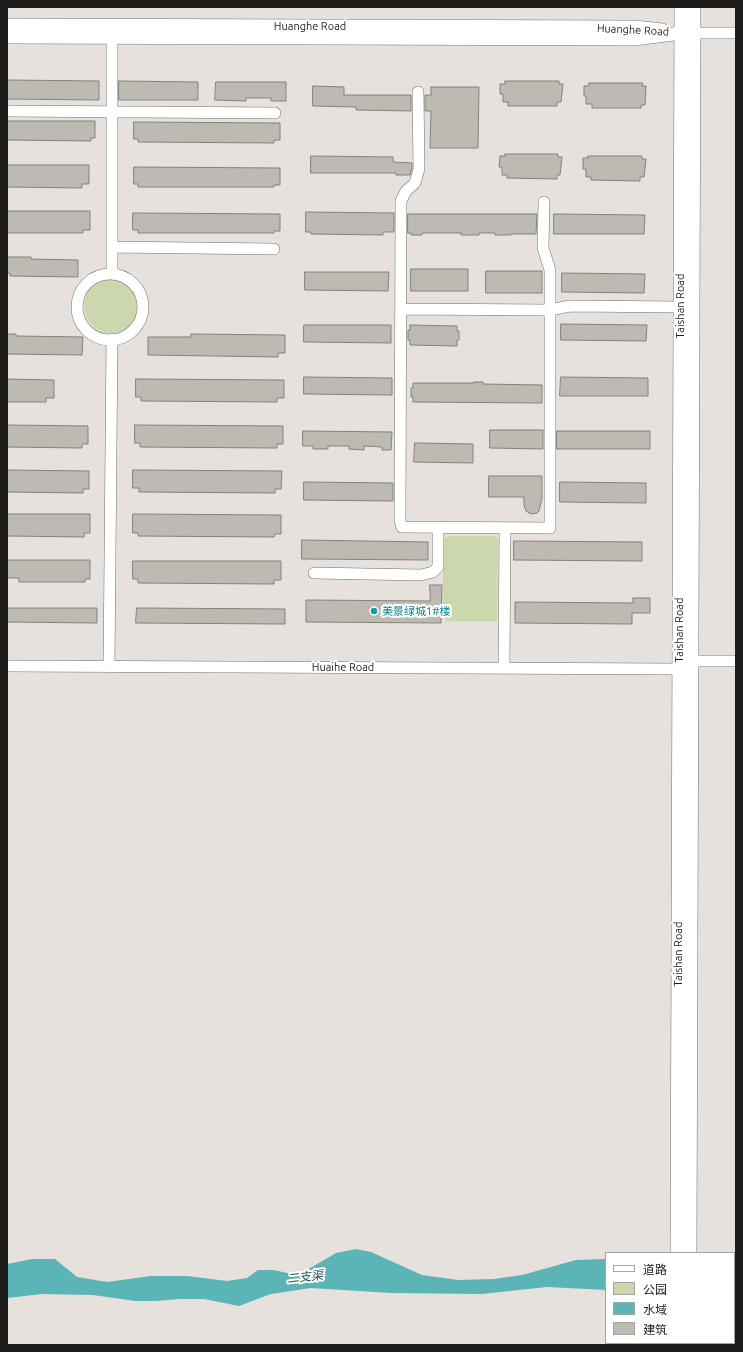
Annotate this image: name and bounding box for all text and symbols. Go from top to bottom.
street label: Huanghe Road [274,19,346,33]
street label: Huanghe Road [596,22,670,38]
street label: Taishan Road [673,274,687,338]
street label: Taishan Road [672,598,686,662]
place label: 美景绿城1#楼 [382,604,450,618]
marker: 美景绿城1#楼 [369,606,379,616]
street label: Huaihe Road [312,660,374,674]
street label: Taishan Road [671,922,685,986]
legend [605,1252,735,1344]
text: 道路 [643,1263,667,1276]
water label: 二支渠 [286,1268,324,1286]
text: 公园 [643,1283,667,1296]
text: 水域 [643,1303,667,1316]
text: 建筑 [643,1323,667,1336]

